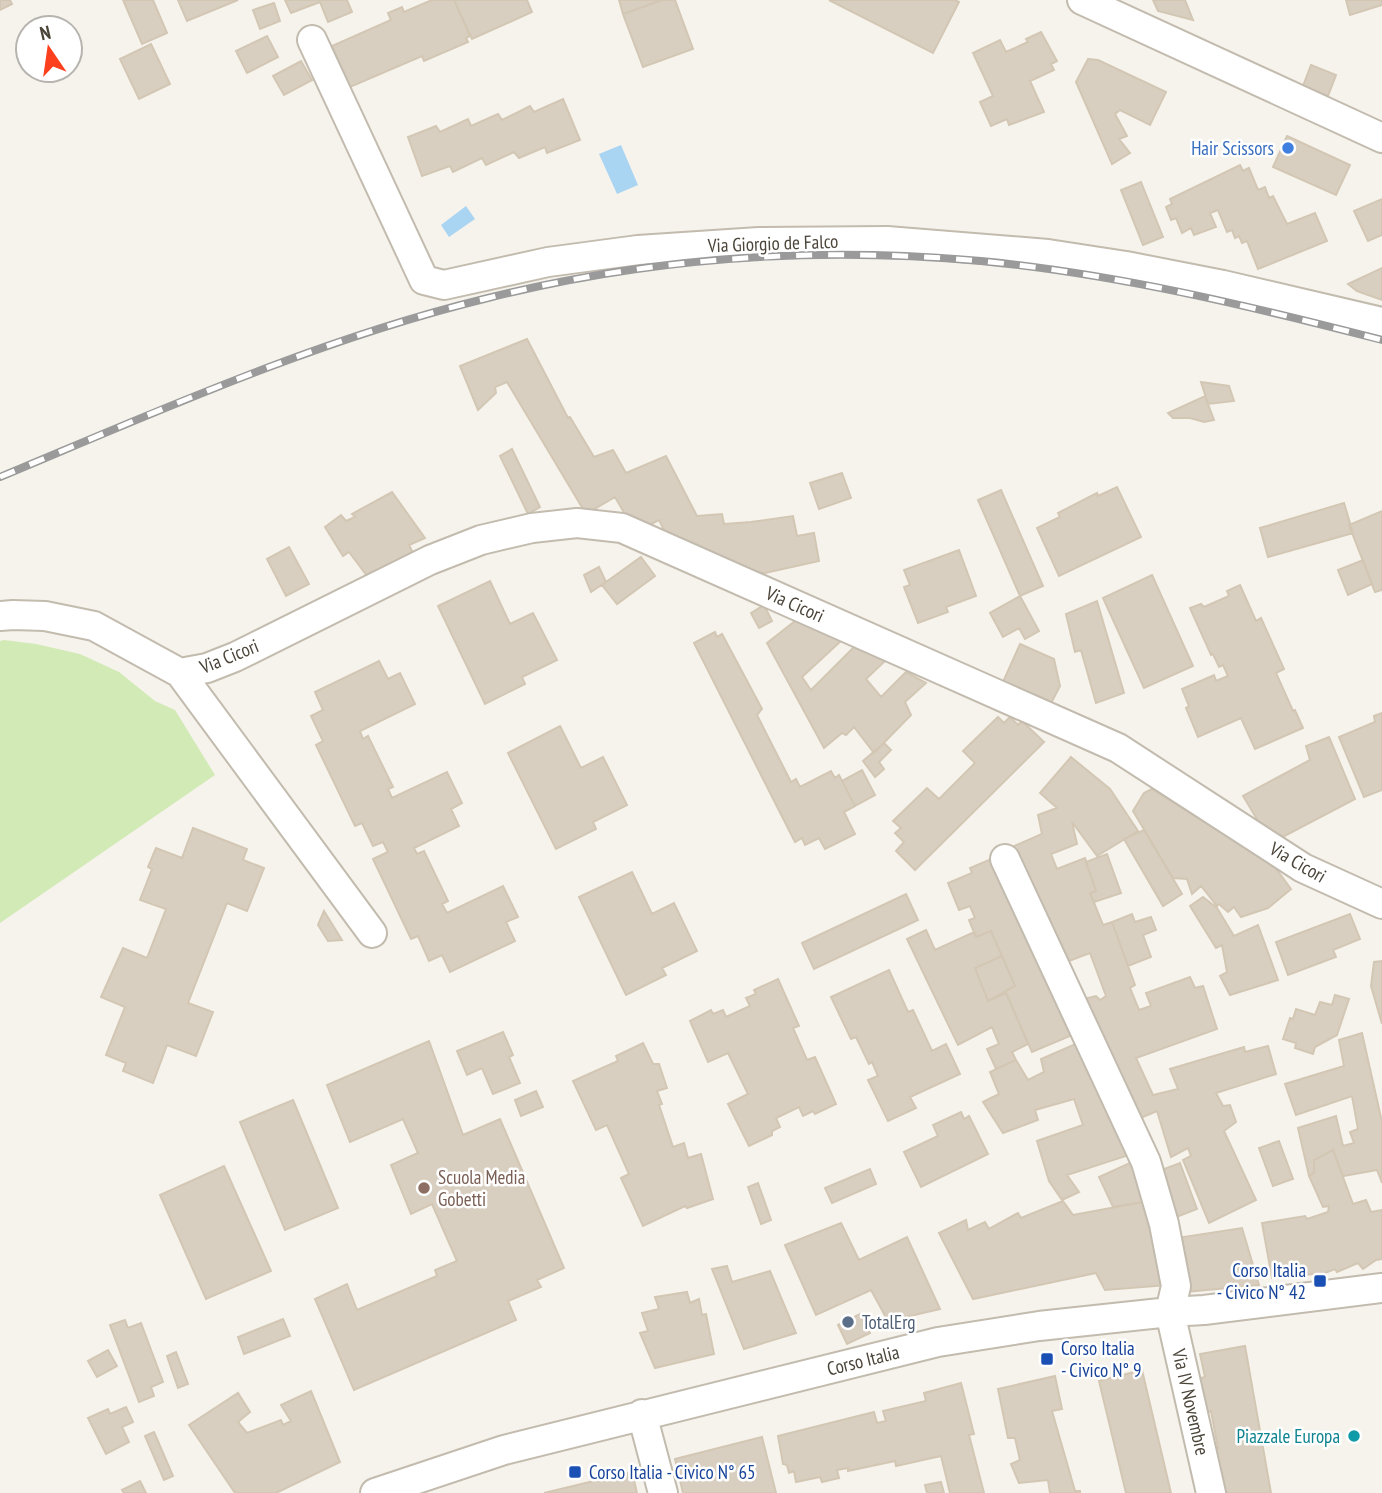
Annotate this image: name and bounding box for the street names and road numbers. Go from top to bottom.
street label: Via Giorgio de Falco [706,229,839,257]
street label: Via Cicori [761,580,828,627]
street label: Via Cicori [195,633,262,679]
street label: Via Cicori [1265,836,1331,888]
street label: Corso Italia [824,1339,902,1381]
street label: Via IV Novembre [1167,1345,1215,1458]

